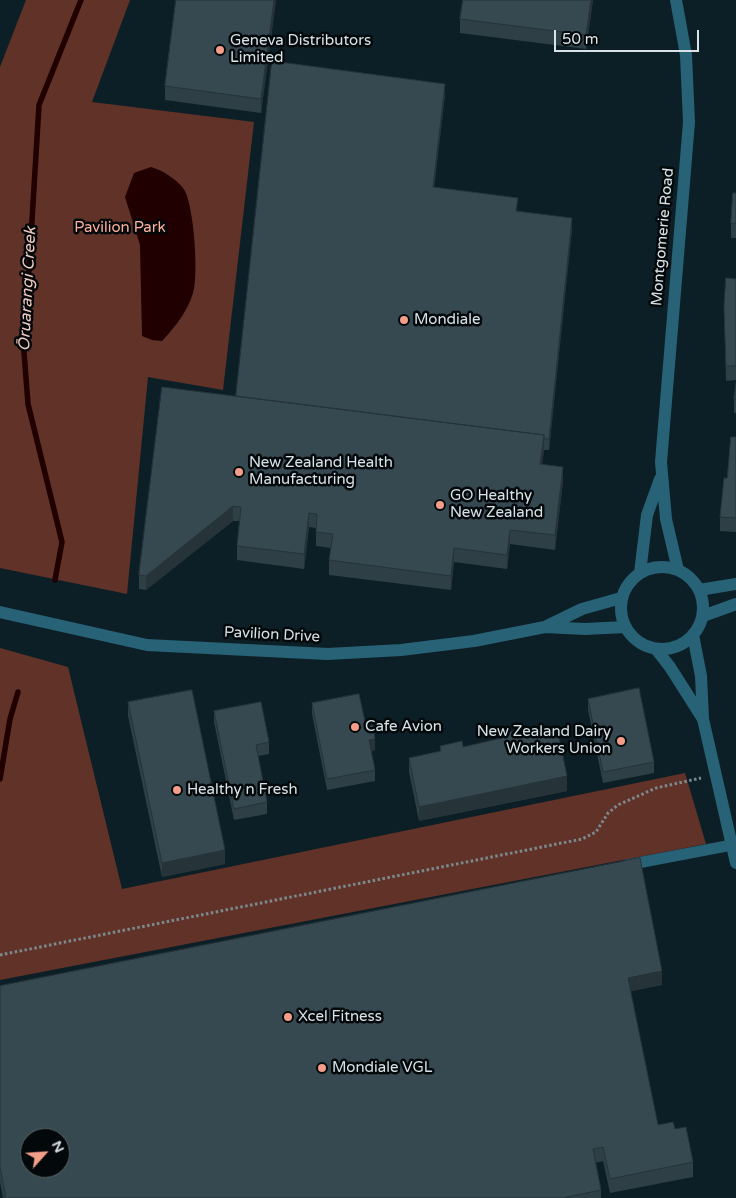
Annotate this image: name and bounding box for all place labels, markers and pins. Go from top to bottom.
place label: Geneva Distributors Limited [230,32,371,67]
marker: Geneva Distributors Limited [214,44,226,56]
place label: Mondiale [414,311,480,329]
marker: Mondiale [398,314,410,326]
place label: New Zealand Health Manufacturing [249,454,393,489]
marker: New Zealand Health Manufacturing [233,466,245,478]
place label: GO Healthy New Zealand [450,487,543,522]
marker: GO Healthy New Zealand [434,499,446,511]
place label: Cafe Avion [365,718,442,736]
marker: Cafe Avion [349,721,361,733]
place label: New Zealand Dairy Workers Union [477,723,611,758]
marker: New Zealand Dairy Workers Union [615,735,627,747]
place label: Healthy n Fresh [187,781,298,799]
marker: Healthy n Fresh [171,784,183,796]
place label: Xcel Fitness [298,1008,382,1026]
marker: Xcel Fitness [282,1011,294,1023]
place label: Mondiale VGL [332,1059,432,1077]
marker: Mondiale VGL [316,1062,328,1074]

